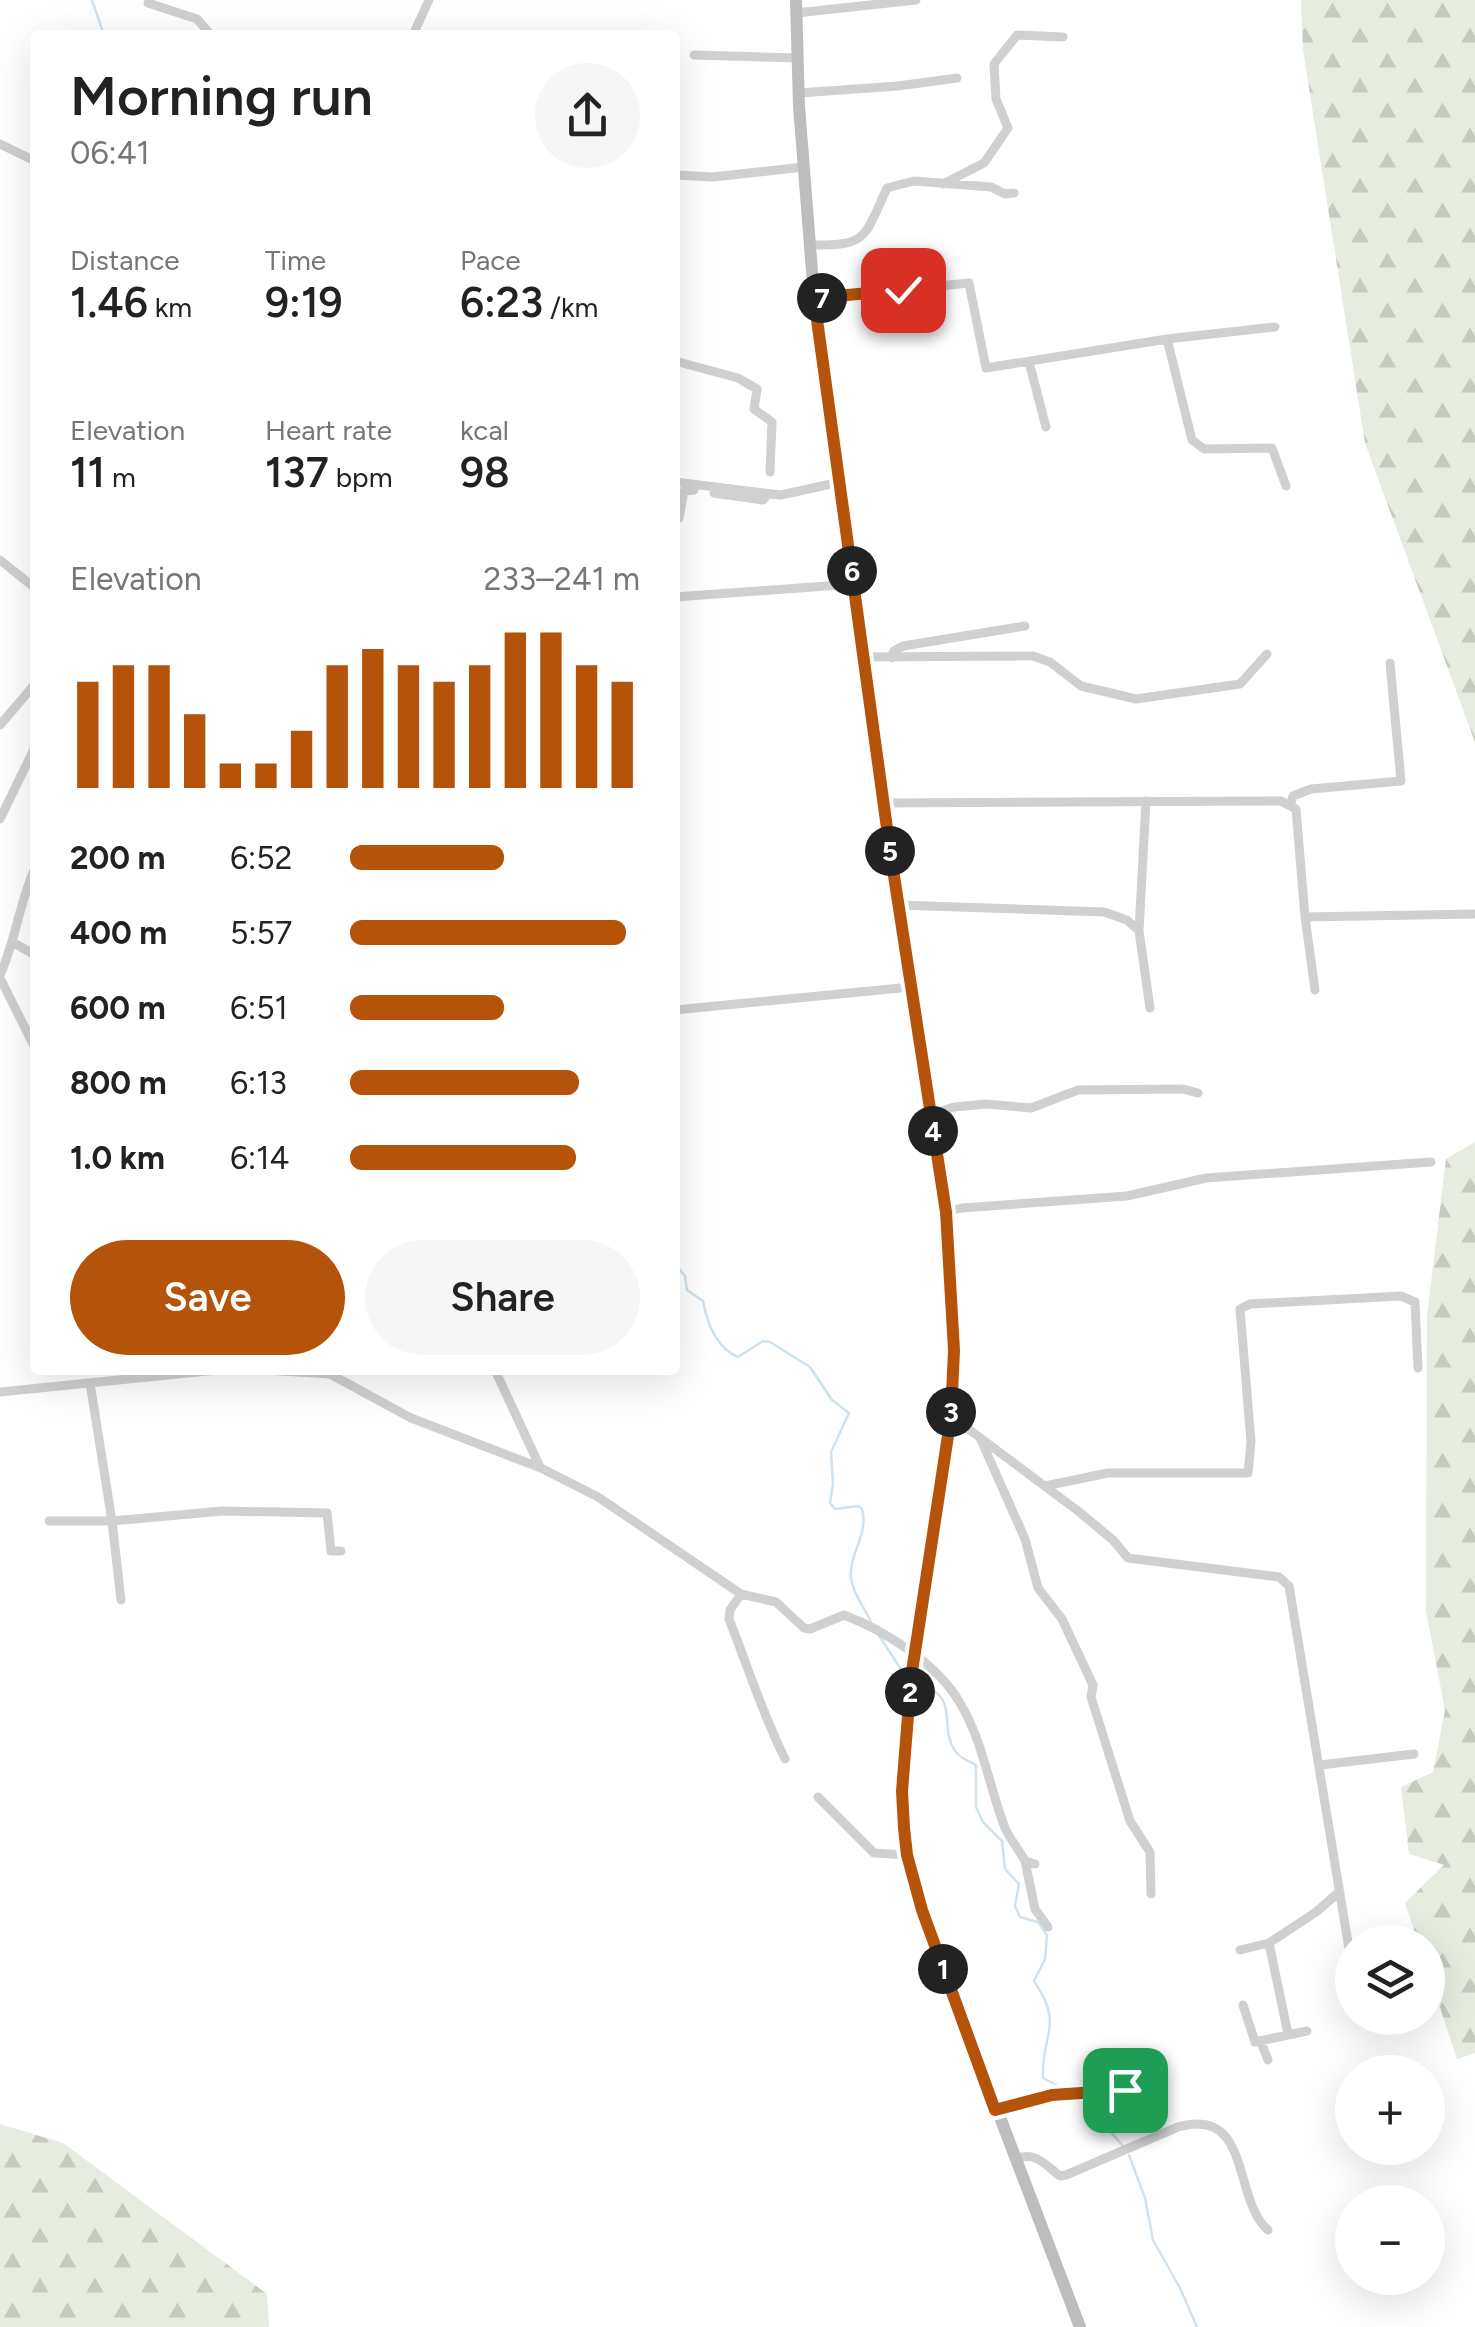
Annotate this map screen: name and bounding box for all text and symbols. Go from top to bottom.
text: Morning run [70,63,373,129]
button: share [535,63,640,168]
text: 06:41 [70,134,150,172]
text: Distance [70,243,180,277]
text: Time [265,243,326,277]
text: Pace [460,243,521,277]
pin [861,248,946,333]
icon: check [876,263,931,318]
pin: 7 [797,273,847,323]
text: 1.46 [70,277,148,328]
text: 9:19 [265,277,343,328]
text: 6:23 [460,277,543,328]
text: 7 [814,281,830,315]
text: km [148,290,192,324]
text: /km [543,290,598,324]
text: Elevation [70,413,185,447]
text: Heart rate [265,413,392,447]
text: kcal [460,413,509,447]
text: 11 [70,447,105,498]
text: 137 [265,447,329,498]
text: 98 [460,447,510,498]
text: m [105,460,136,494]
text: bpm [329,460,392,494]
pin: 6 [827,546,877,596]
text: 6 [844,554,860,588]
text: Elevation [70,560,202,598]
text: 233–241 m [484,560,640,598]
pin: 5 [865,826,915,876]
text: 5 [882,834,898,868]
text: 200 m [70,839,166,877]
text: 6:52 [230,839,293,877]
text: 400 m [70,914,167,952]
text: 5:57 [230,914,292,952]
text: 600 m [70,989,166,1027]
text: 6:51 [230,989,288,1027]
text: 800 m [70,1064,167,1102]
text: 6:13 [230,1064,287,1102]
pin: 4 [908,1106,958,1156]
text: 4 [924,1114,942,1148]
text: 1.0 km [70,1139,165,1177]
text: 6:14 [230,1139,289,1177]
button: Save [70,1240,345,1355]
button: Share [365,1240,640,1355]
pin: 3 [926,1387,976,1437]
text: 3 [943,1395,959,1429]
pin: 2 [885,1667,935,1717]
text: 2 [902,1675,918,1709]
map controls [1335,1925,1445,2295]
button: layers [1335,1925,1445,2035]
pin: 1 [918,1944,968,1994]
text: 1 [937,1952,949,1986]
pin [1083,2048,1168,2133]
button: + [1335,2055,1445,2165]
icon: arrive [1098,2063,1153,2118]
button: − [1335,2185,1445,2295]

